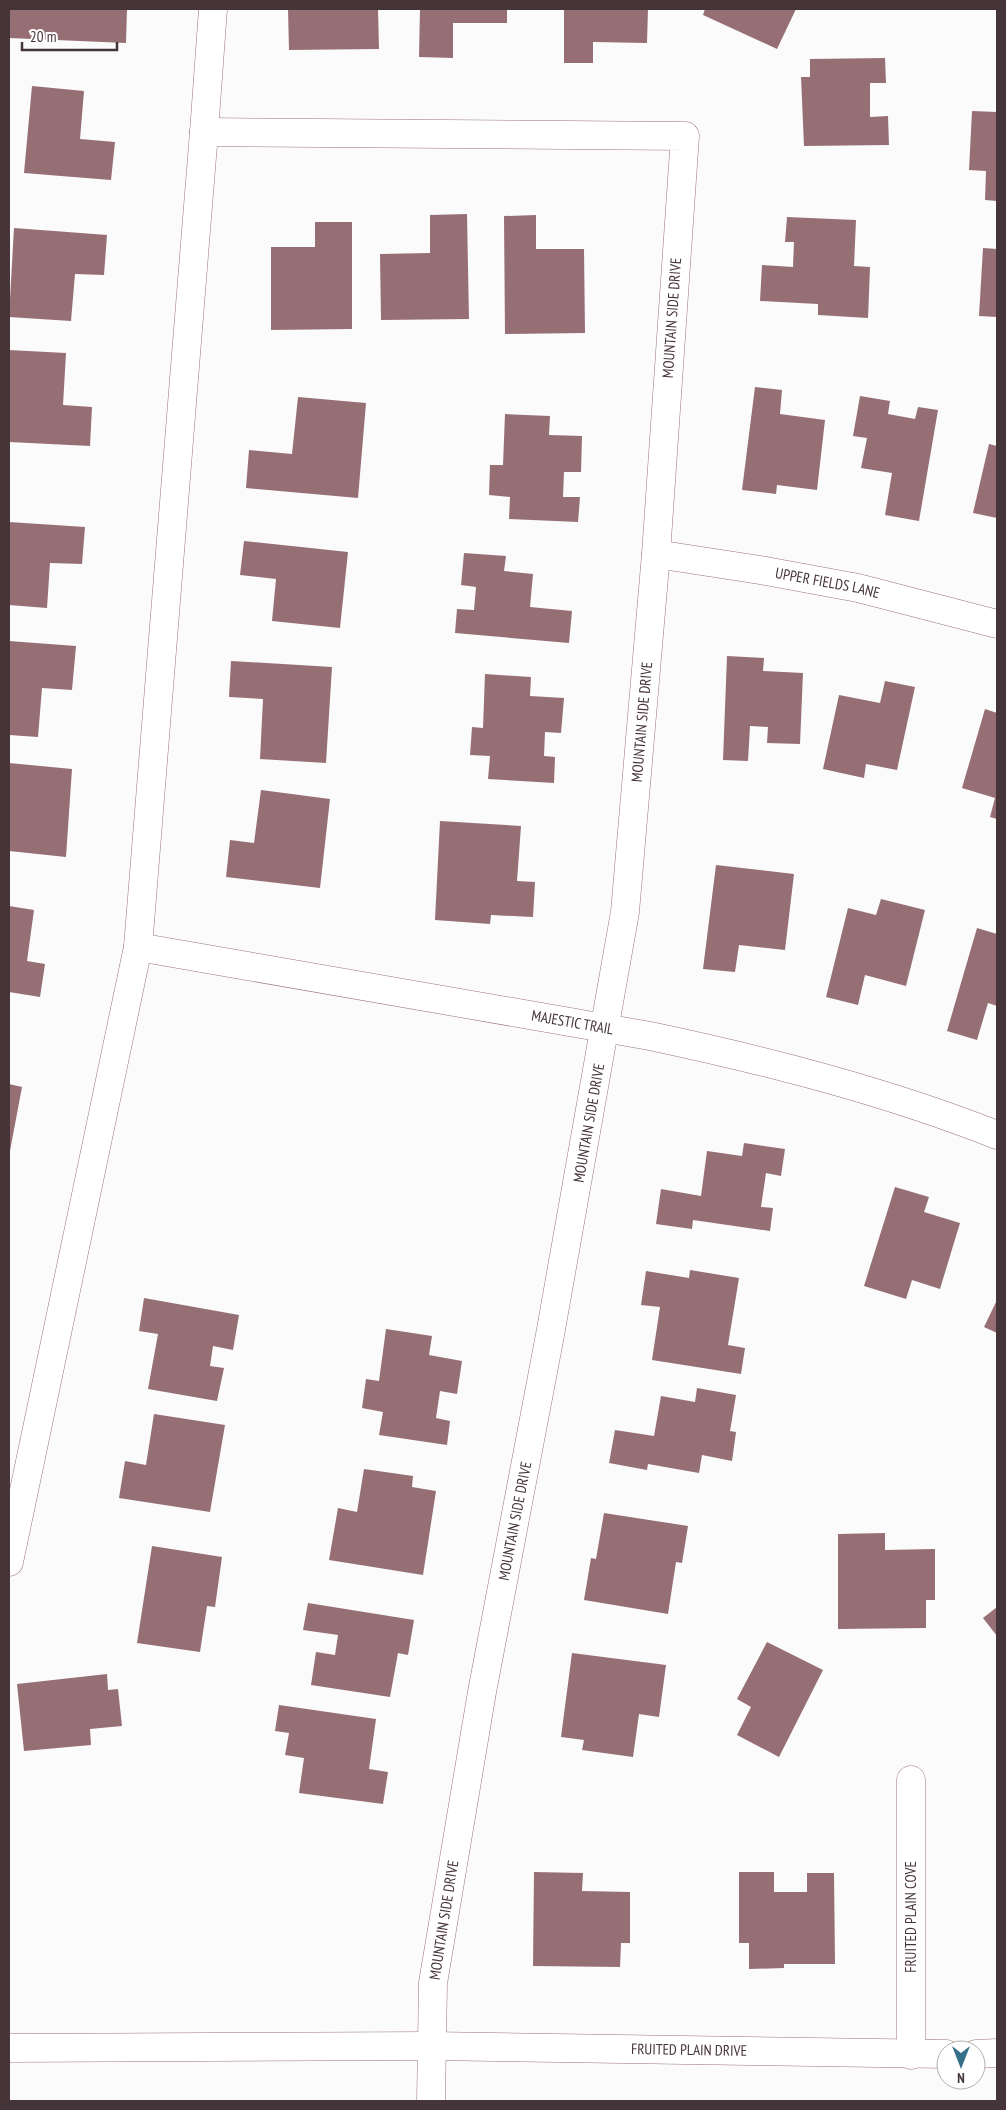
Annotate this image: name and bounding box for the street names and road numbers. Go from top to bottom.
street label: MOUNTAIN SIDE DRIVE [658,257,685,379]
street label: UPPER FIELDS LANE [774,563,882,602]
street label: MOUNTAIN SIDE DRIVE [627,661,656,783]
street label: MAJESTIC TRAIL [530,1006,616,1039]
street label: MOUNTAIN SIDE DRIVE [569,1062,608,1184]
street label: MOUNTAIN SIDE DRIVE [494,1460,535,1582]
street label: MOUNTAIN SIDE DRIVE [425,1859,462,1981]
street label: FRUITED PLAIN COVE [901,1861,920,1973]
street label: FRUITED PLAIN DRIVE [631,2039,747,2060]

